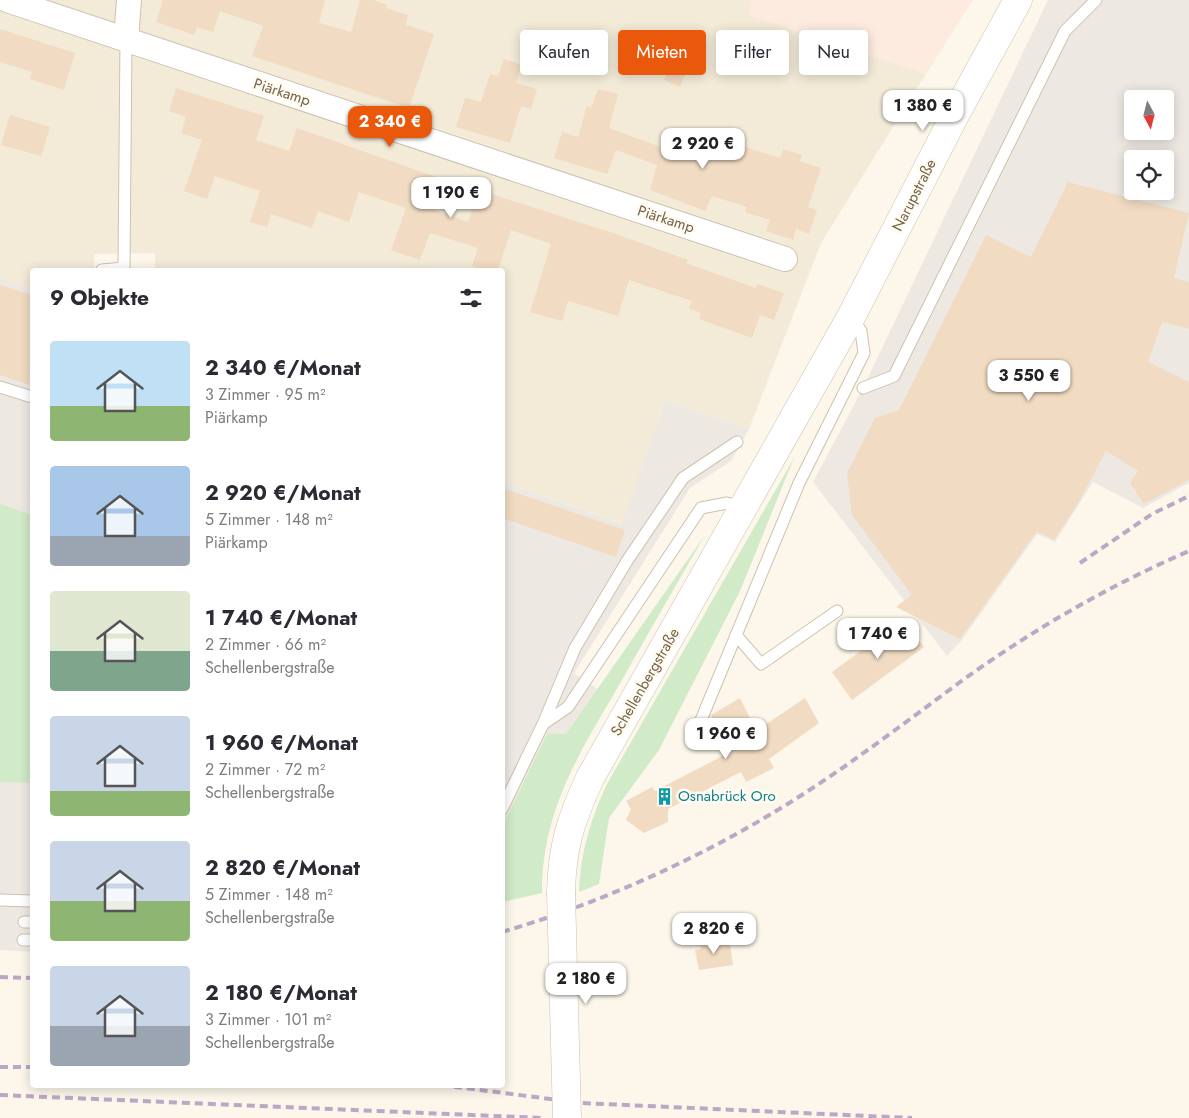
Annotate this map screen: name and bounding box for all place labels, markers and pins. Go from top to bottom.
pin: 1 380 € [877,90,969,132]
pin: 2 340 € [344,106,436,148]
pin: 2 920 € [657,128,749,170]
pin: 1 190 € [405,176,497,219]
pin: 3 550 € [983,360,1075,402]
pin: 1 740 € [832,618,924,660]
pin: 1 960 € [680,718,772,760]
place label: Osnabrück Oro [678,785,776,807]
building icon: Osnabrück Oro [654,786,674,806]
pin: 2 820 € [668,912,760,955]
pin: 2 180 € [540,962,632,1005]

